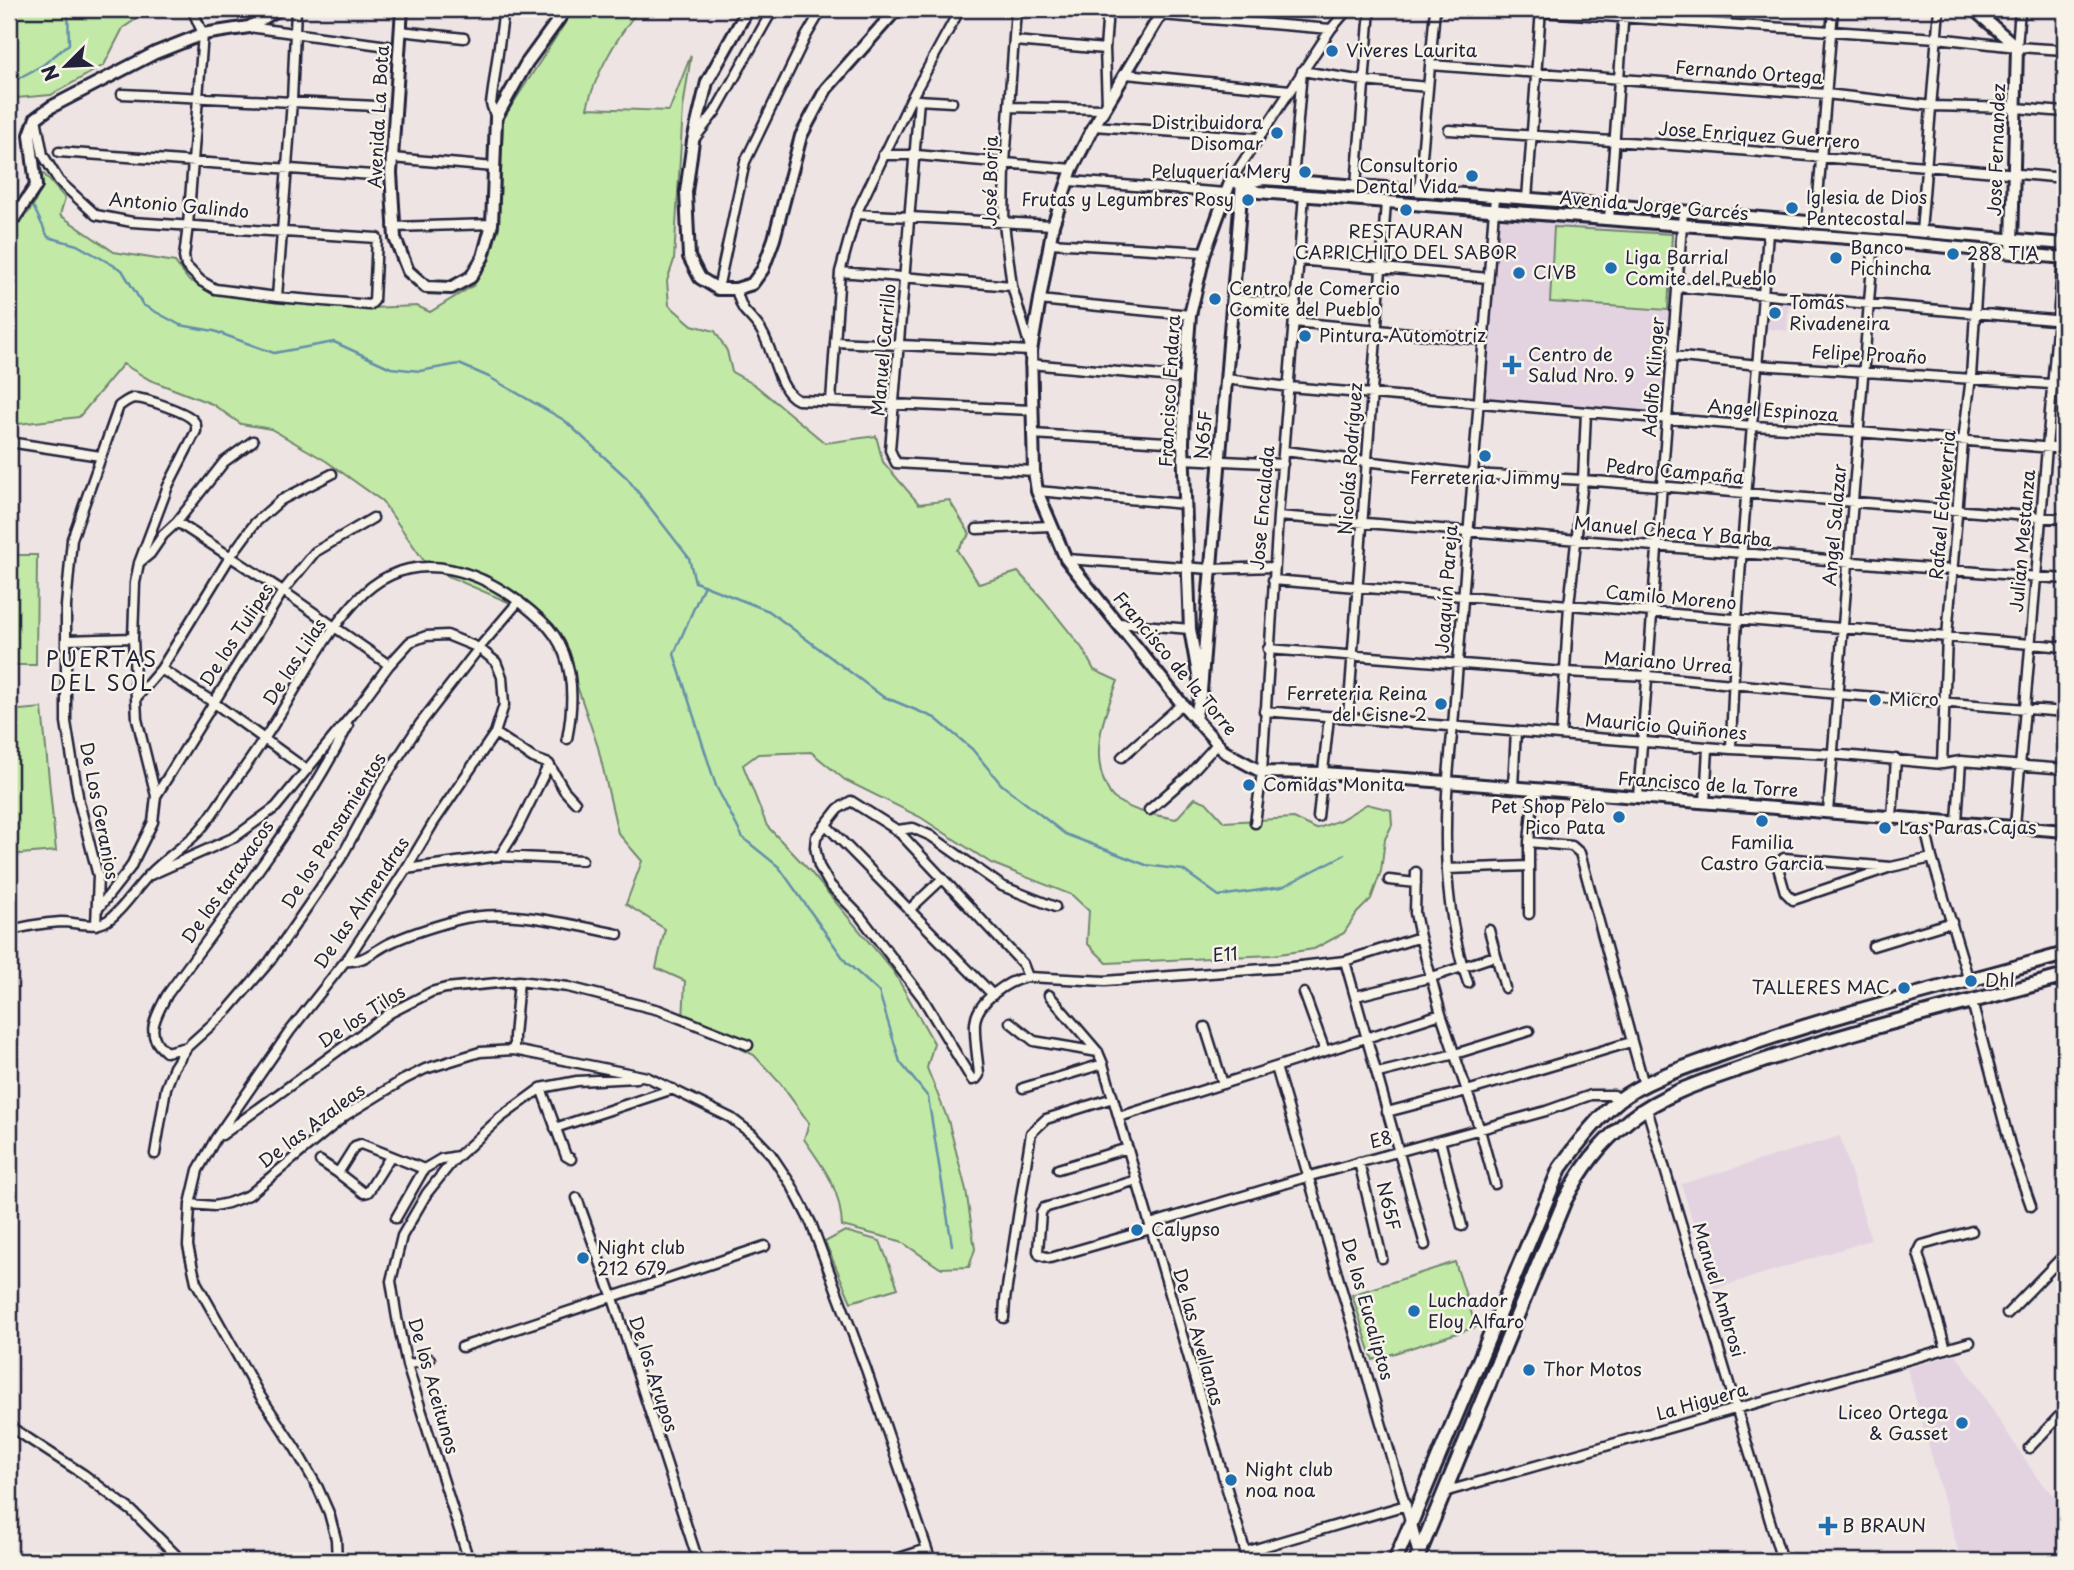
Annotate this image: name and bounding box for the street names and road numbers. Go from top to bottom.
street label: Avenida La Bota [360,44,395,189]
street label: Fernando Ortega [1674,53,1825,90]
street label: Jose Fernandez [1980,83,2011,217]
street label: Jose Enriquez Guerrero [1657,114,1861,155]
street label: José Borja [975,135,1004,227]
street label: Avenida Jorge Garcés [1559,183,1750,226]
street label: Antonio Galindo [108,185,250,224]
street label: Manuel Carrillo [863,282,902,417]
street label: Francisco Endara [1151,313,1186,468]
street label: Adolfo Klinger [1635,315,1670,438]
street label: Felipe Proaño [1811,337,1928,370]
street label: Nicolás Rodríguez [1331,381,1368,536]
street label: Angel Espinoza [1707,391,1841,428]
street label: N65F [1187,409,1218,461]
street label: Rafael Echeverria [1922,428,1962,581]
street label: Jose Encalada [1243,444,1280,571]
street label: Pedro Campaña [1605,451,1746,490]
street label: Angel Salazar [1815,462,1852,587]
street label: Julian Mestanza [2002,468,2041,613]
street label: Manuel Checa Y Barba [1573,508,1774,553]
street label: Joaquín Pareja [1428,523,1464,654]
street label: De los Tulipes [192,577,279,691]
street label: Camilo Moreno [1604,577,1738,616]
street label: Francisco de la Torre [1108,585,1245,741]
street label: De las Lilas [255,612,332,710]
street label: Mariano Urrea [1603,644,1734,680]
street label: Mauricio Quiñones [1584,705,1748,746]
street label: De Los Geranios [74,740,127,882]
street label: De los Pensamientos [274,747,392,913]
street label: Francisco de la Torre [1617,764,1799,803]
street label: De los taraxacos [174,814,279,948]
street label: De las Almendras [306,831,415,974]
street label: E11 [1211,939,1238,968]
street label: De los Tilos [312,977,410,1054]
street label: De las Azaleas [252,1076,370,1174]
street label: E8 [1366,1123,1395,1154]
street label: N65F [1371,1178,1408,1233]
street label: Manuel Ambrosi [1686,1219,1753,1360]
street label: De los Eucaliptos [1335,1234,1402,1383]
street label: De las Avellanas [1167,1265,1232,1409]
street label: De los Arupos [623,1312,686,1435]
street label: De los Aceitunos [402,1314,467,1457]
street label: La Higuera [1653,1374,1751,1426]

